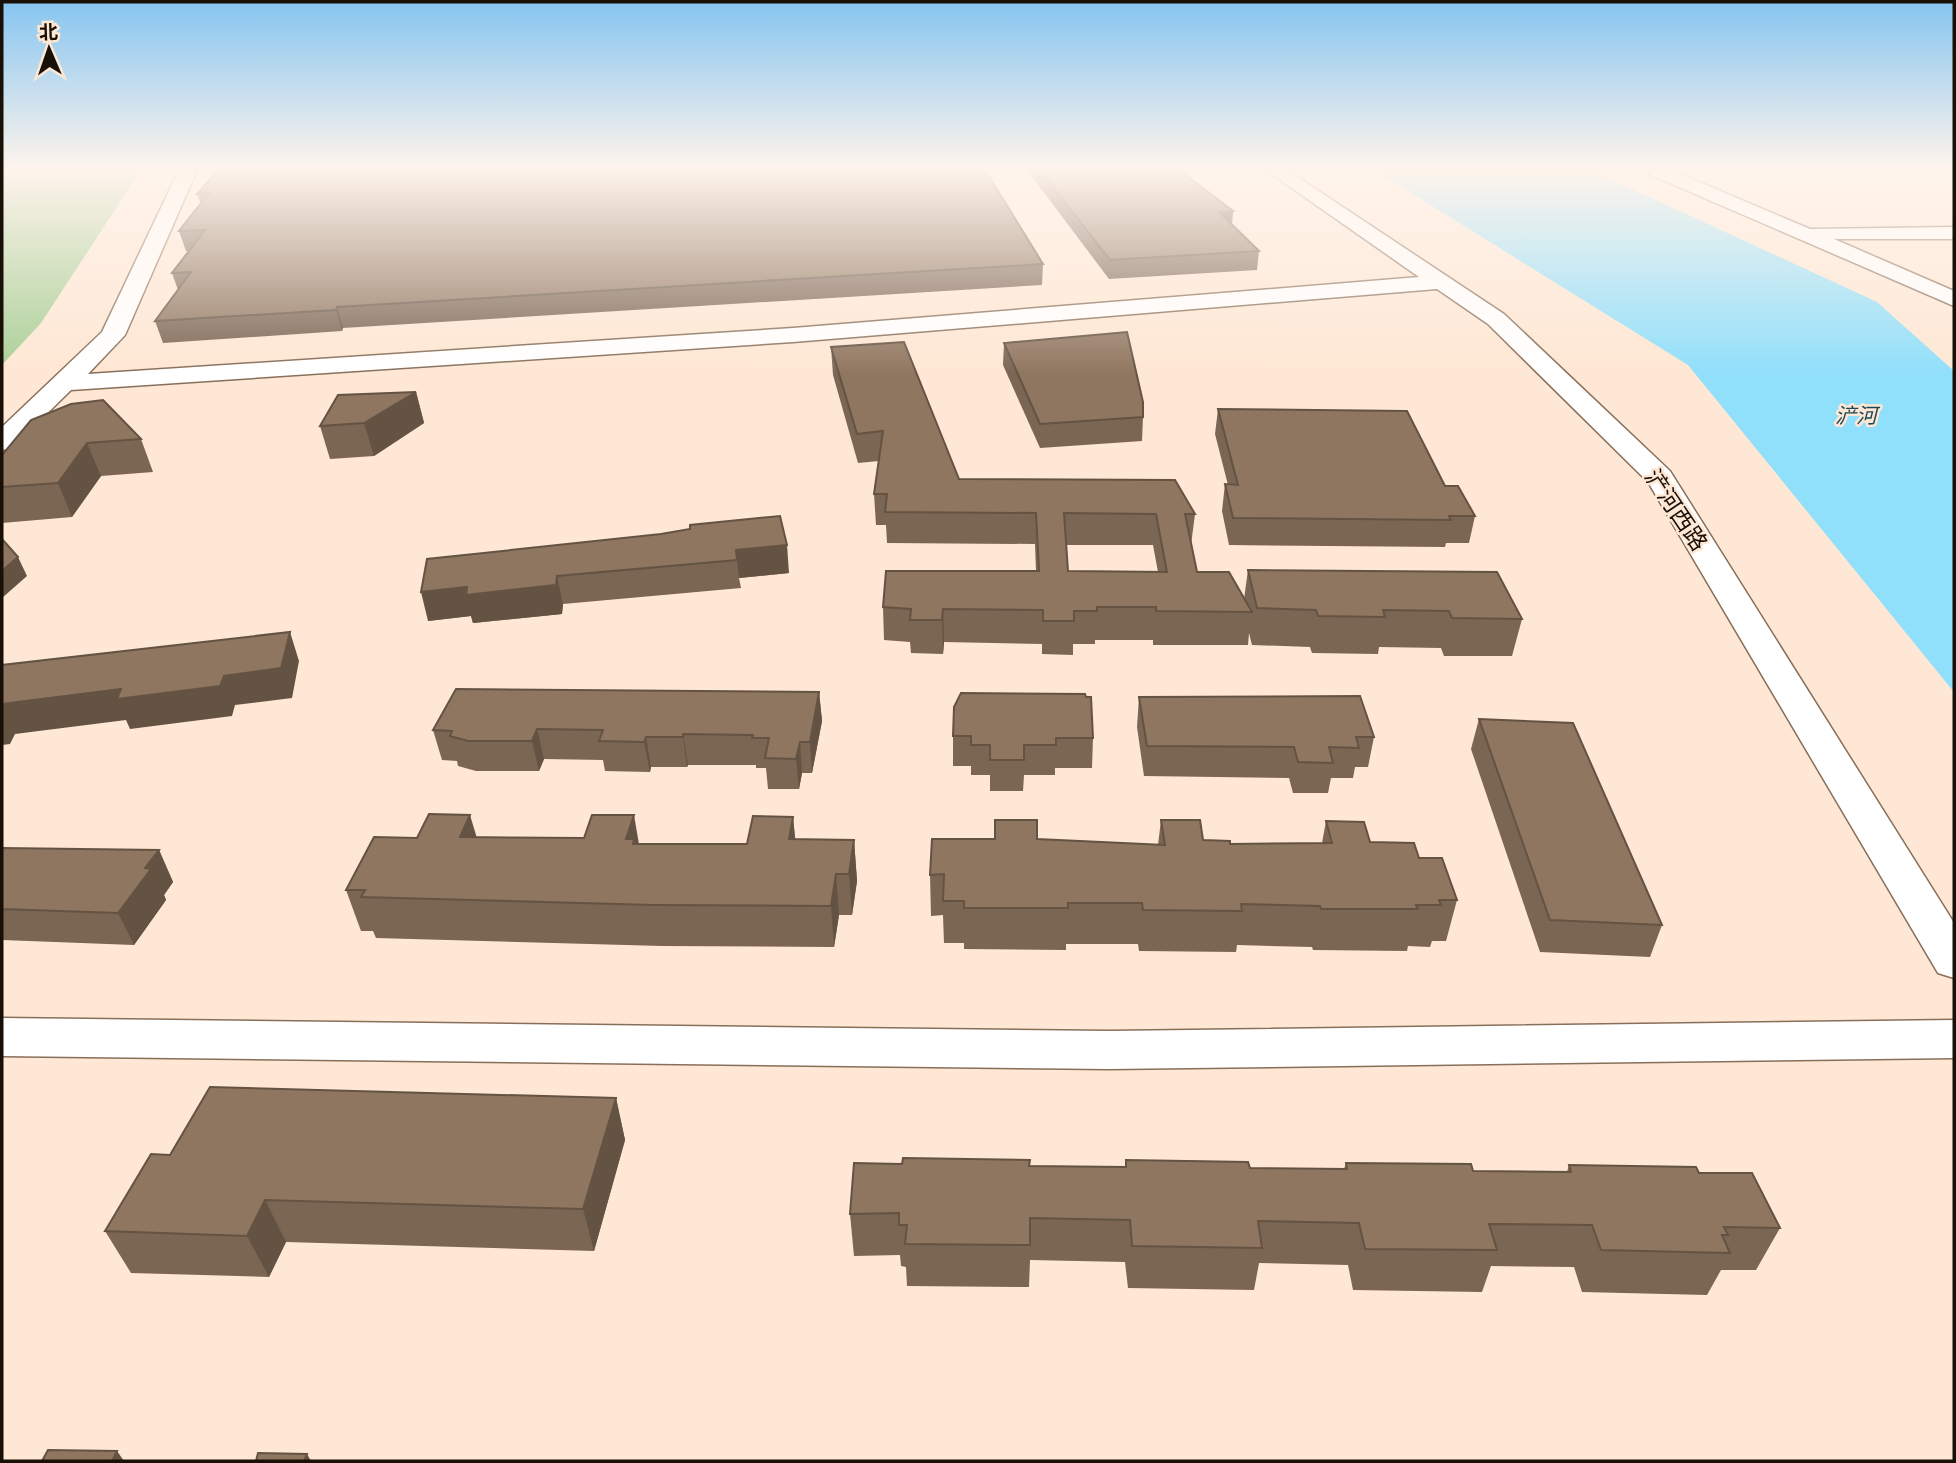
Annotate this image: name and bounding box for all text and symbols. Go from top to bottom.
north arrow [14,14,84,84]
text: 北 [38,20,58,45]
water label: 浐河 [1835,402,1881,430]
street label: 浐河西路 [1638,463,1714,557]

